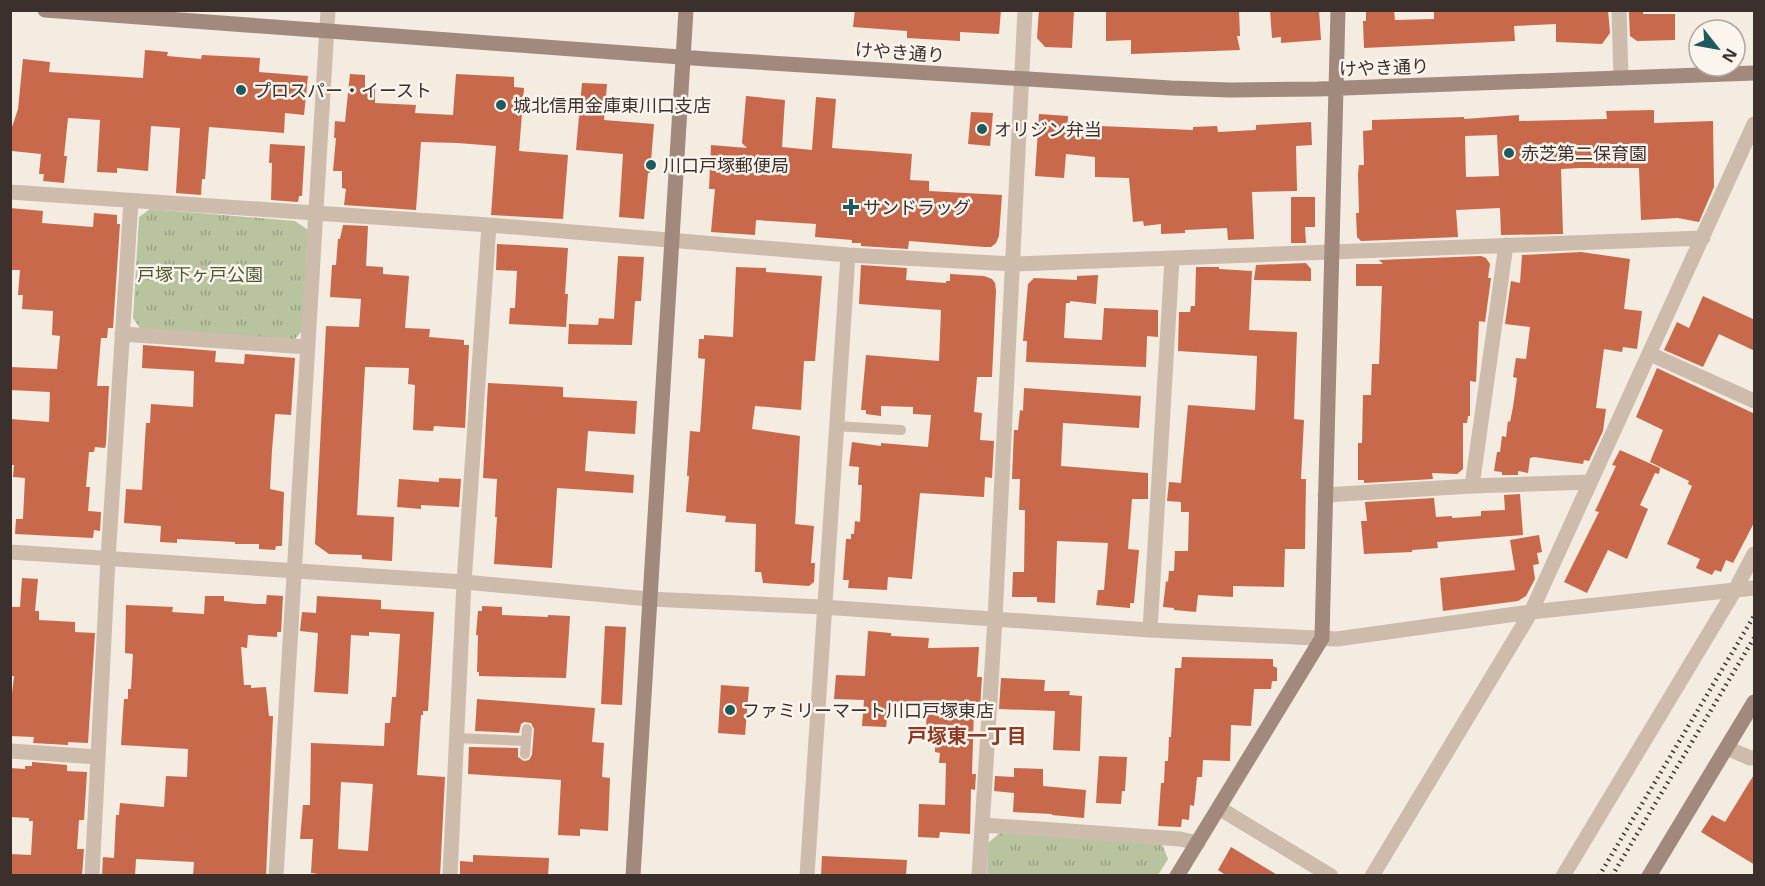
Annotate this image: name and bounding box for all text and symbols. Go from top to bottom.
north arrow [1687,18,1747,78]
street label: けやき通り [854,37,946,67]
text: N [1717,44,1743,67]
street label: けやき通り [1339,53,1429,81]
place label: プロスパー・イースト [253,78,432,102]
marker: プロスパー・イースト [234,83,248,97]
place label: 城北信用金庫東川口支店 [513,93,711,117]
marker: 城北信用金庫東川口支店 [494,98,508,112]
place label: オリジン弁当 [994,117,1102,141]
marker: オリジン弁当 [975,122,989,136]
place label: 赤芝第二保育園 [1521,141,1647,165]
marker: 赤芝第二保育園 [1502,146,1516,160]
place label: 川口戸塚郵便局 [663,153,789,177]
marker: 川口戸塚郵便局 [644,158,658,172]
place label: サンドラッグ [863,195,971,219]
marker: サンドラッグ [844,200,858,214]
park label: 戸塚下ヶ戸公園 [137,262,263,286]
place label: ファミリーマート川口戸塚東店 [742,698,994,722]
marker: ファミリーマート川口戸塚東店 [723,703,737,717]
district label: 戸塚東一丁目 [907,722,1027,749]

